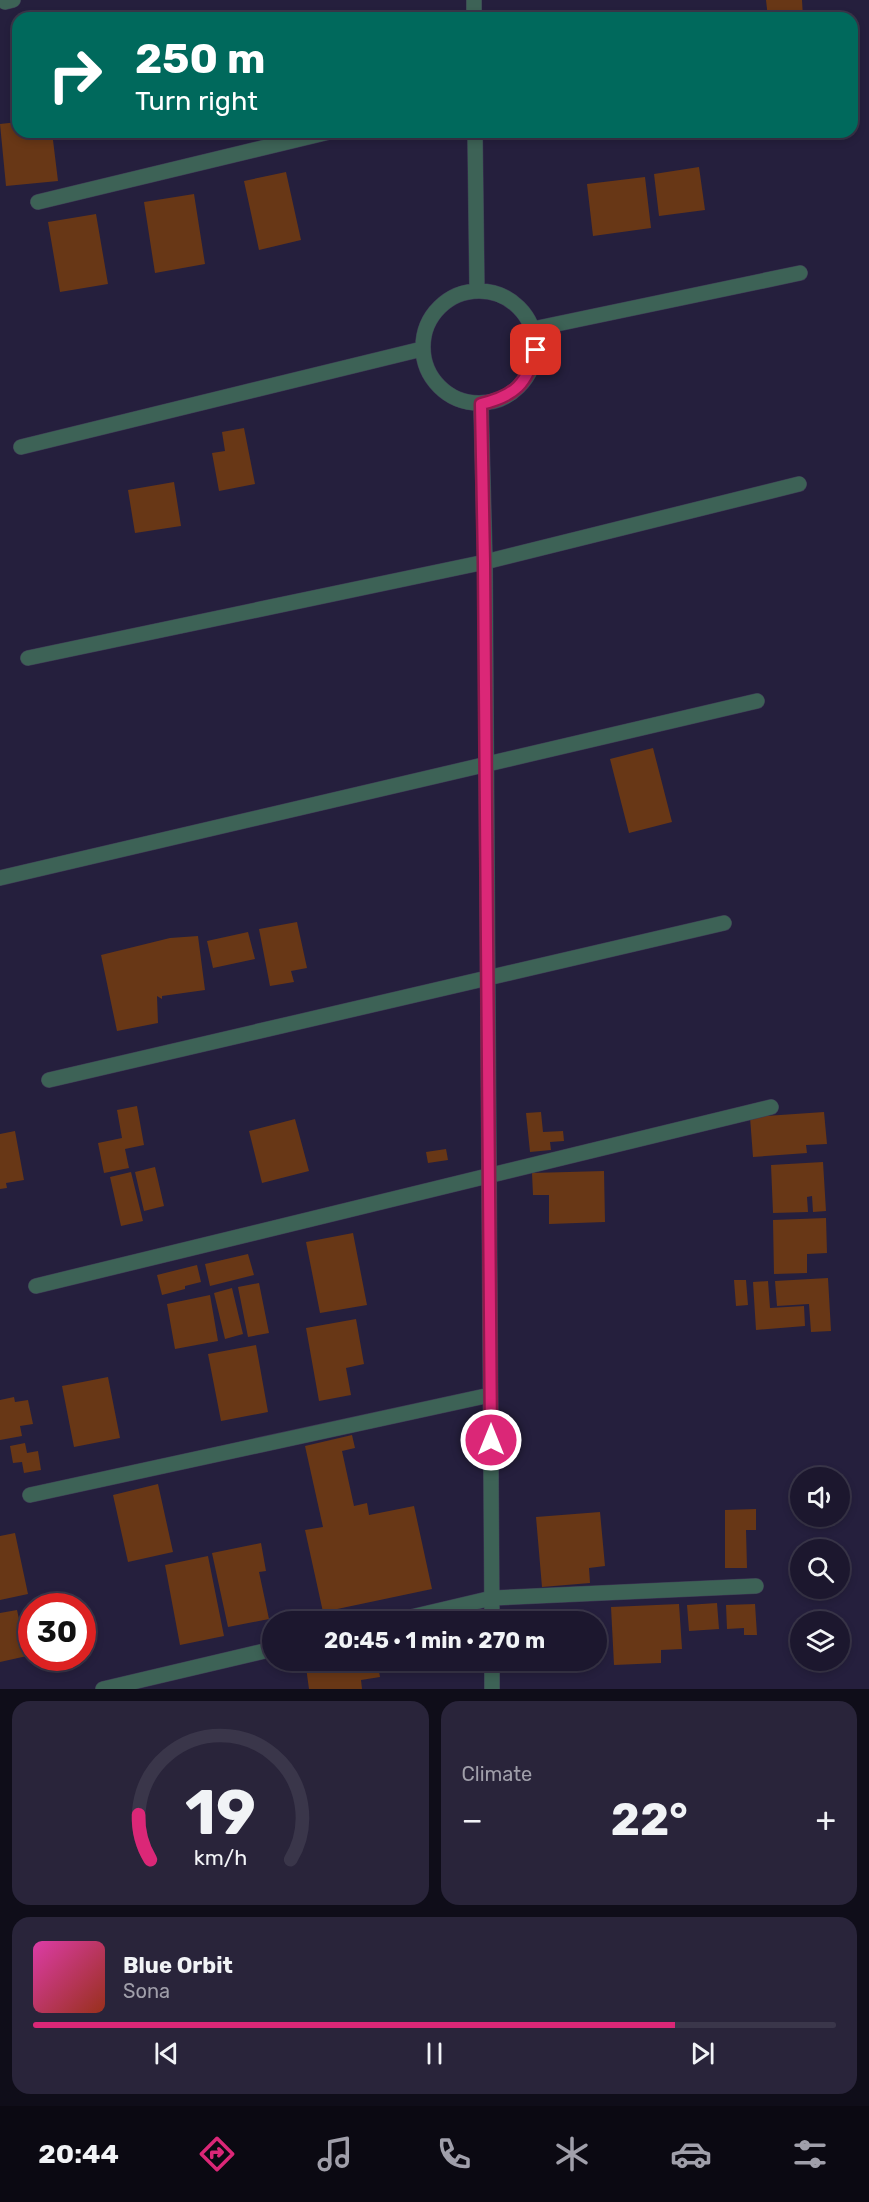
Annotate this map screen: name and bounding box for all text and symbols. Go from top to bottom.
text: 250 m [135,34,265,84]
icon: right [36,36,114,114]
text: Turn right [135,85,258,117]
pin [510,324,561,375]
icon: arrive [519,333,552,366]
position arrow [459,1408,523,1472]
map controls [790,1467,850,1671]
button: sound [790,1467,850,1527]
button: search [790,1539,850,1599]
speed limit sign: 30 [18,1593,96,1671]
button: layers [790,1611,850,1671]
text: 20:45 · 1 min · 270 m [324,1627,545,1654]
text: Climate [462,1762,532,1786]
text: 19 [185,1776,256,1850]
text: 22° [611,1793,688,1846]
text: − [462,1800,483,1839]
text: + [815,1800,836,1839]
text: km/h [193,1845,247,1870]
text: Blue Orbit [123,1952,233,1979]
text: Sona [123,1979,170,2003]
icon: previous [150,2037,183,2070]
icon: pause [418,2037,451,2070]
icon: next [686,2037,719,2070]
icon: directions [196,2133,238,2175]
icon: music [314,2133,356,2175]
icon: phone [433,2133,475,2175]
icon: climate [551,2133,593,2175]
icon: car [670,2133,712,2175]
icon: filters [789,2133,831,2175]
text: 20:44 [38,2138,119,2170]

